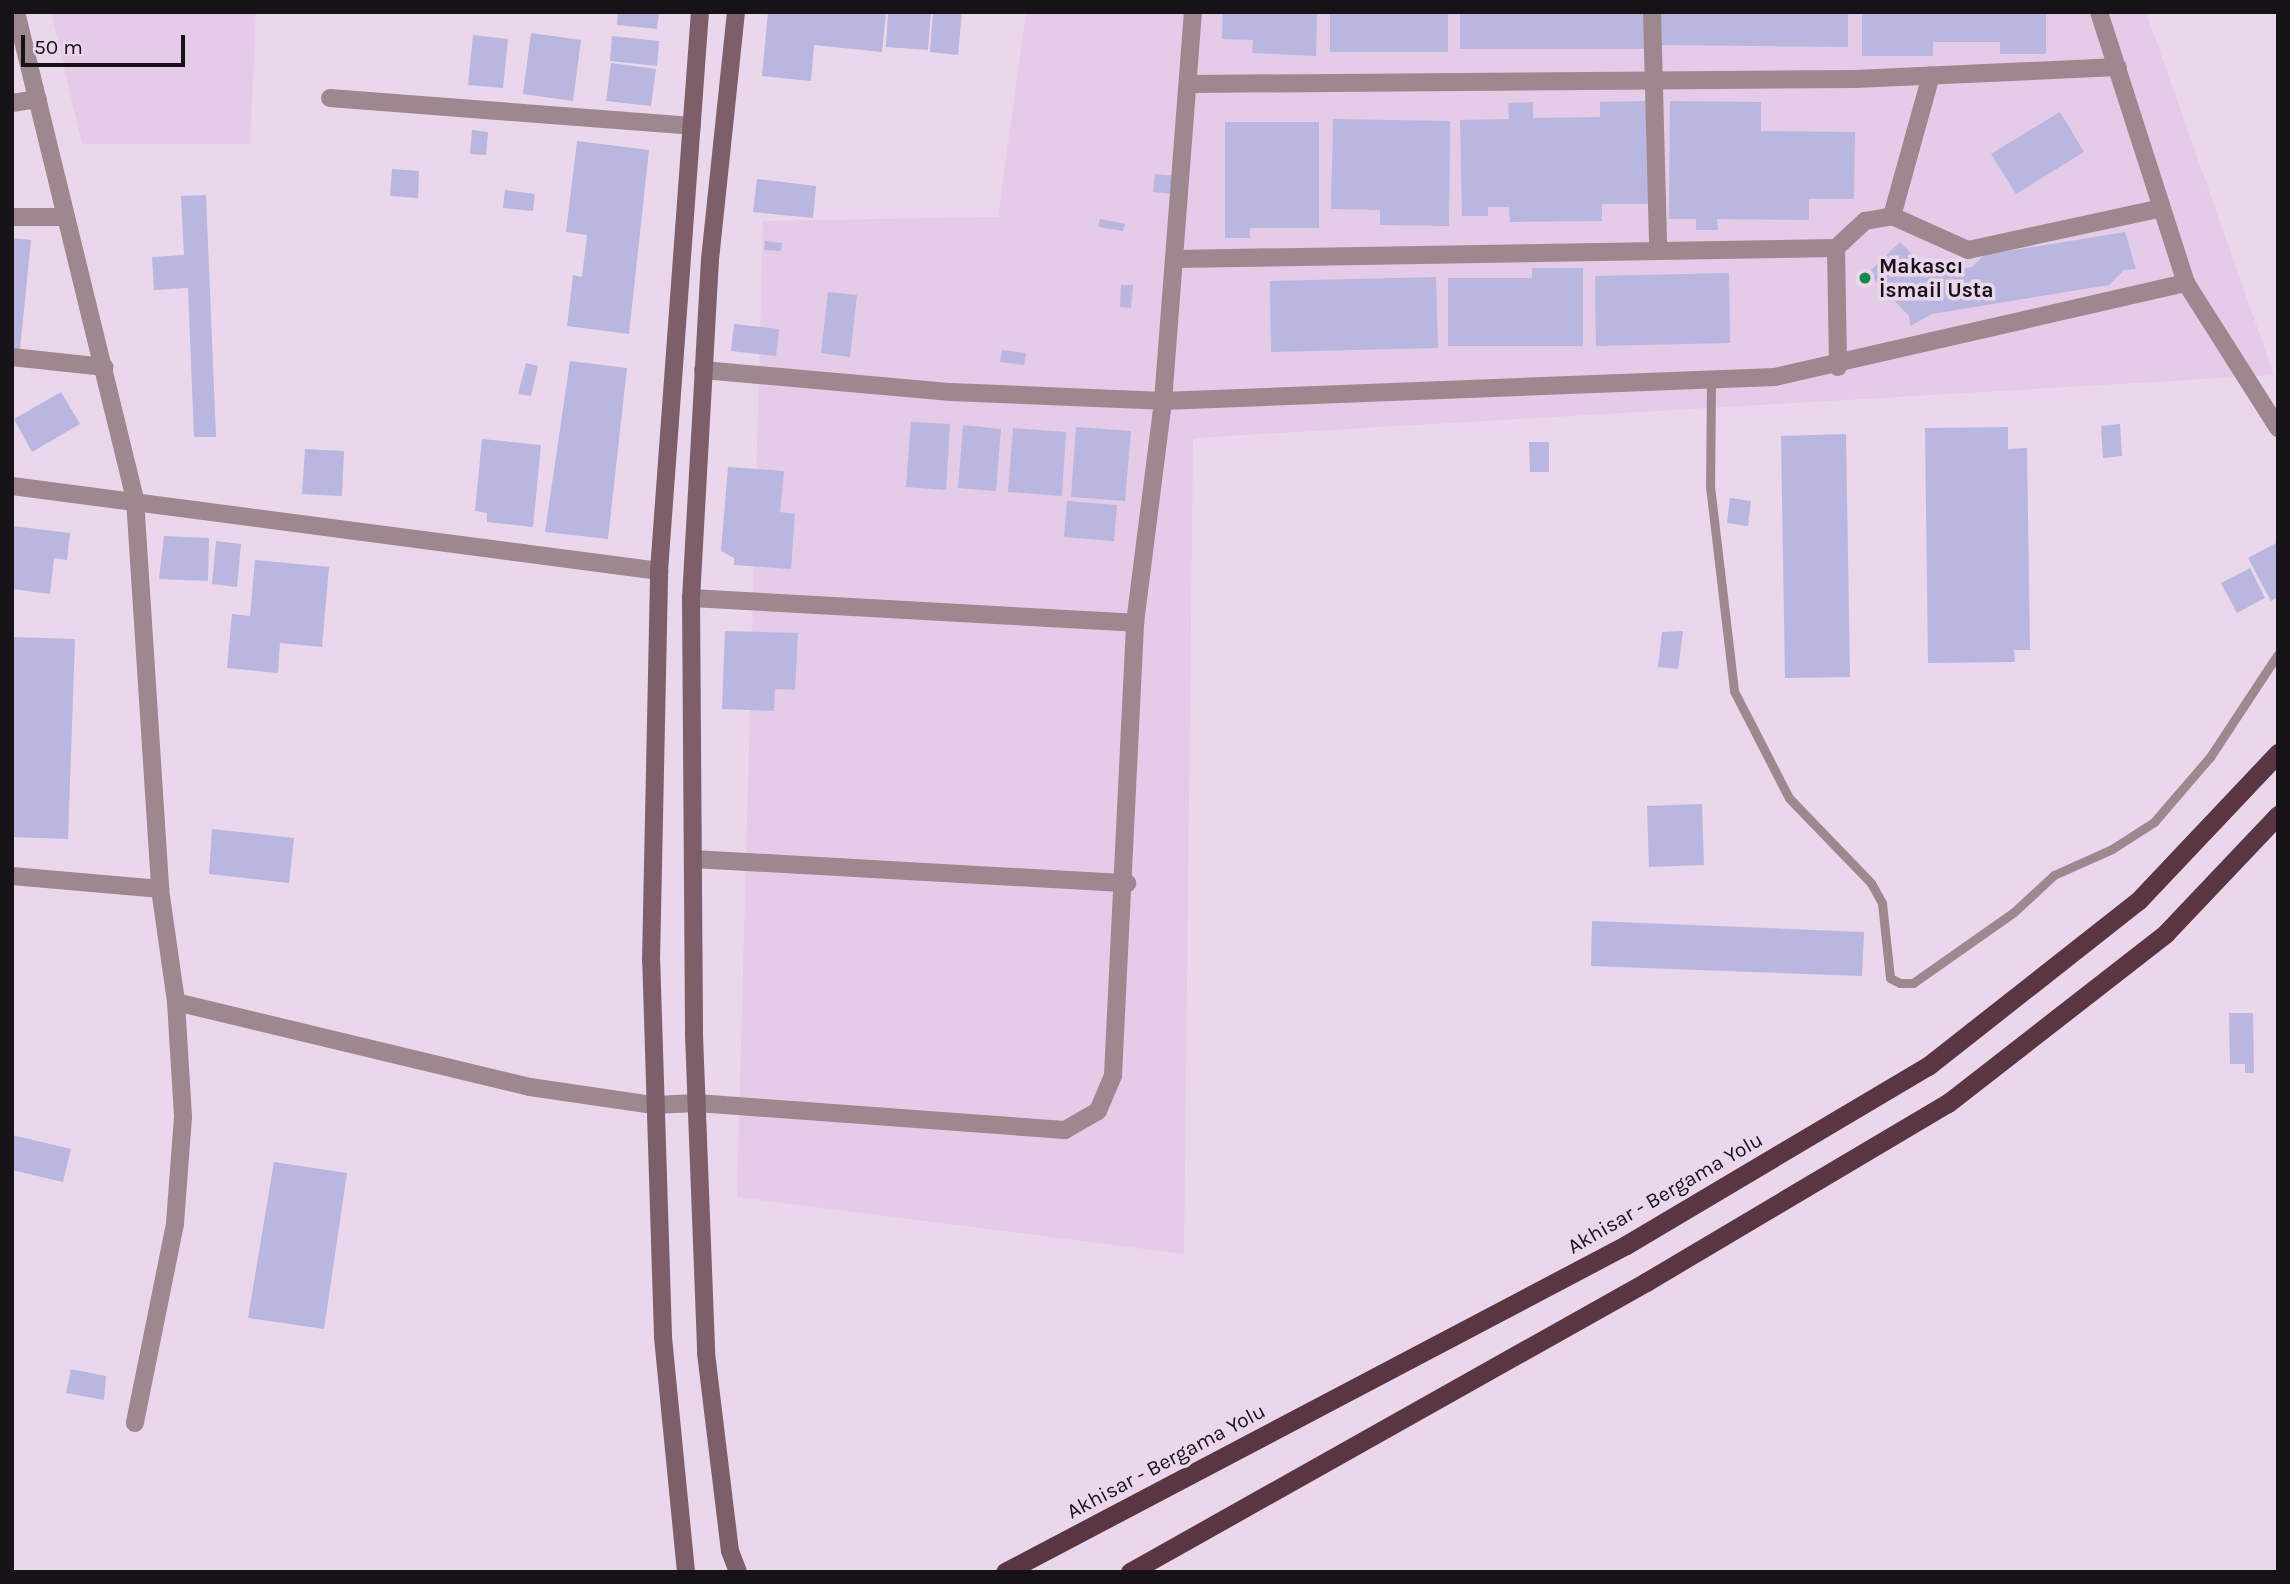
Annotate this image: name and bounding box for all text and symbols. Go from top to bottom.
scale bar [24,21,189,65]
text: 50 m [34,35,83,59]
place label: Makascı İsmail Usta [1879,253,1993,303]
marker: Makascı İsmail Usta [1857,270,1873,286]
street label: Akhisar - Bergama Yolu [1563,1127,1767,1259]
street label: Akhisar - Bergama Yolu [1062,1398,1270,1524]

